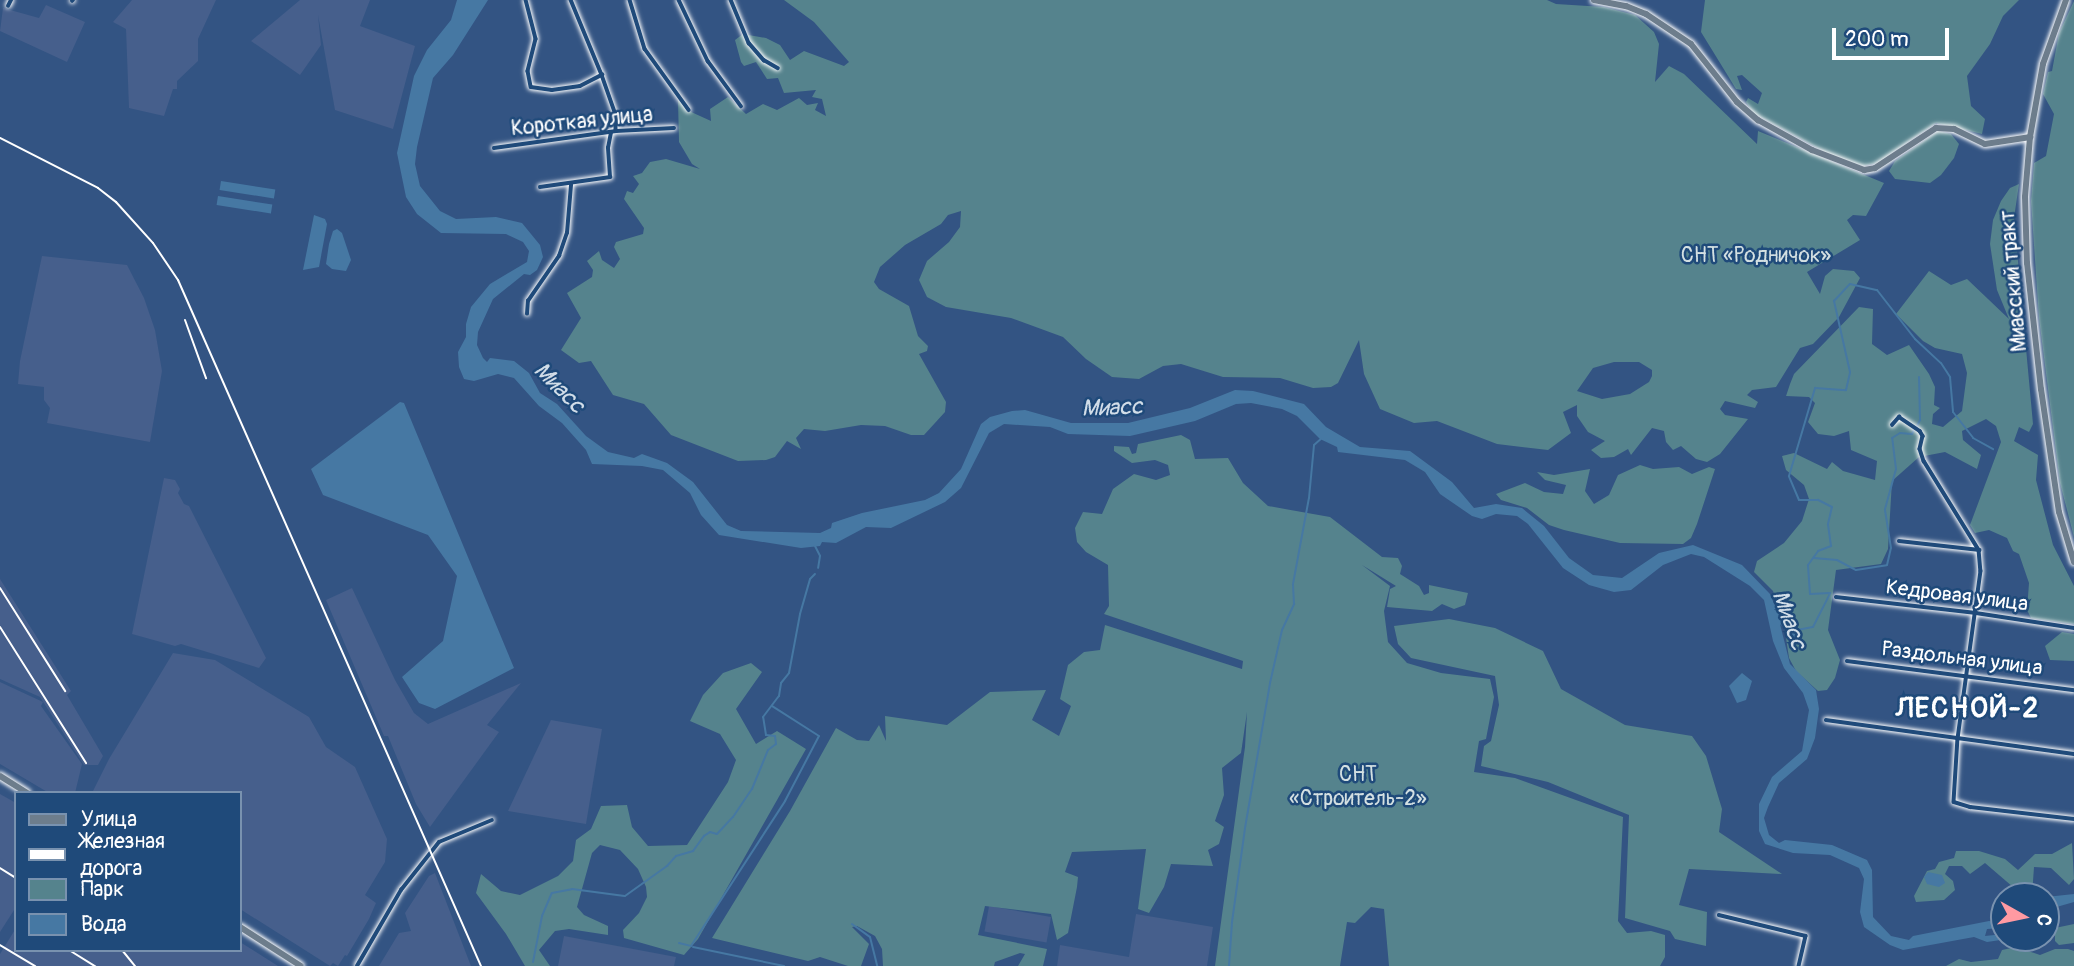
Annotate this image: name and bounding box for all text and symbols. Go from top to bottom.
scale bar [1836,14,1953,58]
text: 200 m [1845,26,1909,53]
street label: Короткая улица [510,102,654,142]
street label: Миасский тракт [1995,209,2033,353]
park label: СНТ «Родничок» [1681,243,1831,269]
water label: Миасс [528,357,590,419]
water label: Миасс [1081,393,1143,423]
street label: Кедровая улица [1884,575,2030,617]
water label: Миасс [1766,587,1812,653]
street label: Раздольная улица [1880,637,2044,681]
district label: ЛЕСНОЙ-2 [1897,692,2039,726]
park label: СНТ «Строитель-2» [1289,762,1427,812]
legend [14,791,242,952]
text: Улица [81,806,137,833]
text: Железная дорога [80,828,165,882]
text: Парк [81,876,124,903]
north arrow [1990,882,2060,952]
text: Вода [81,911,127,938]
text: С [2031,912,2057,928]

